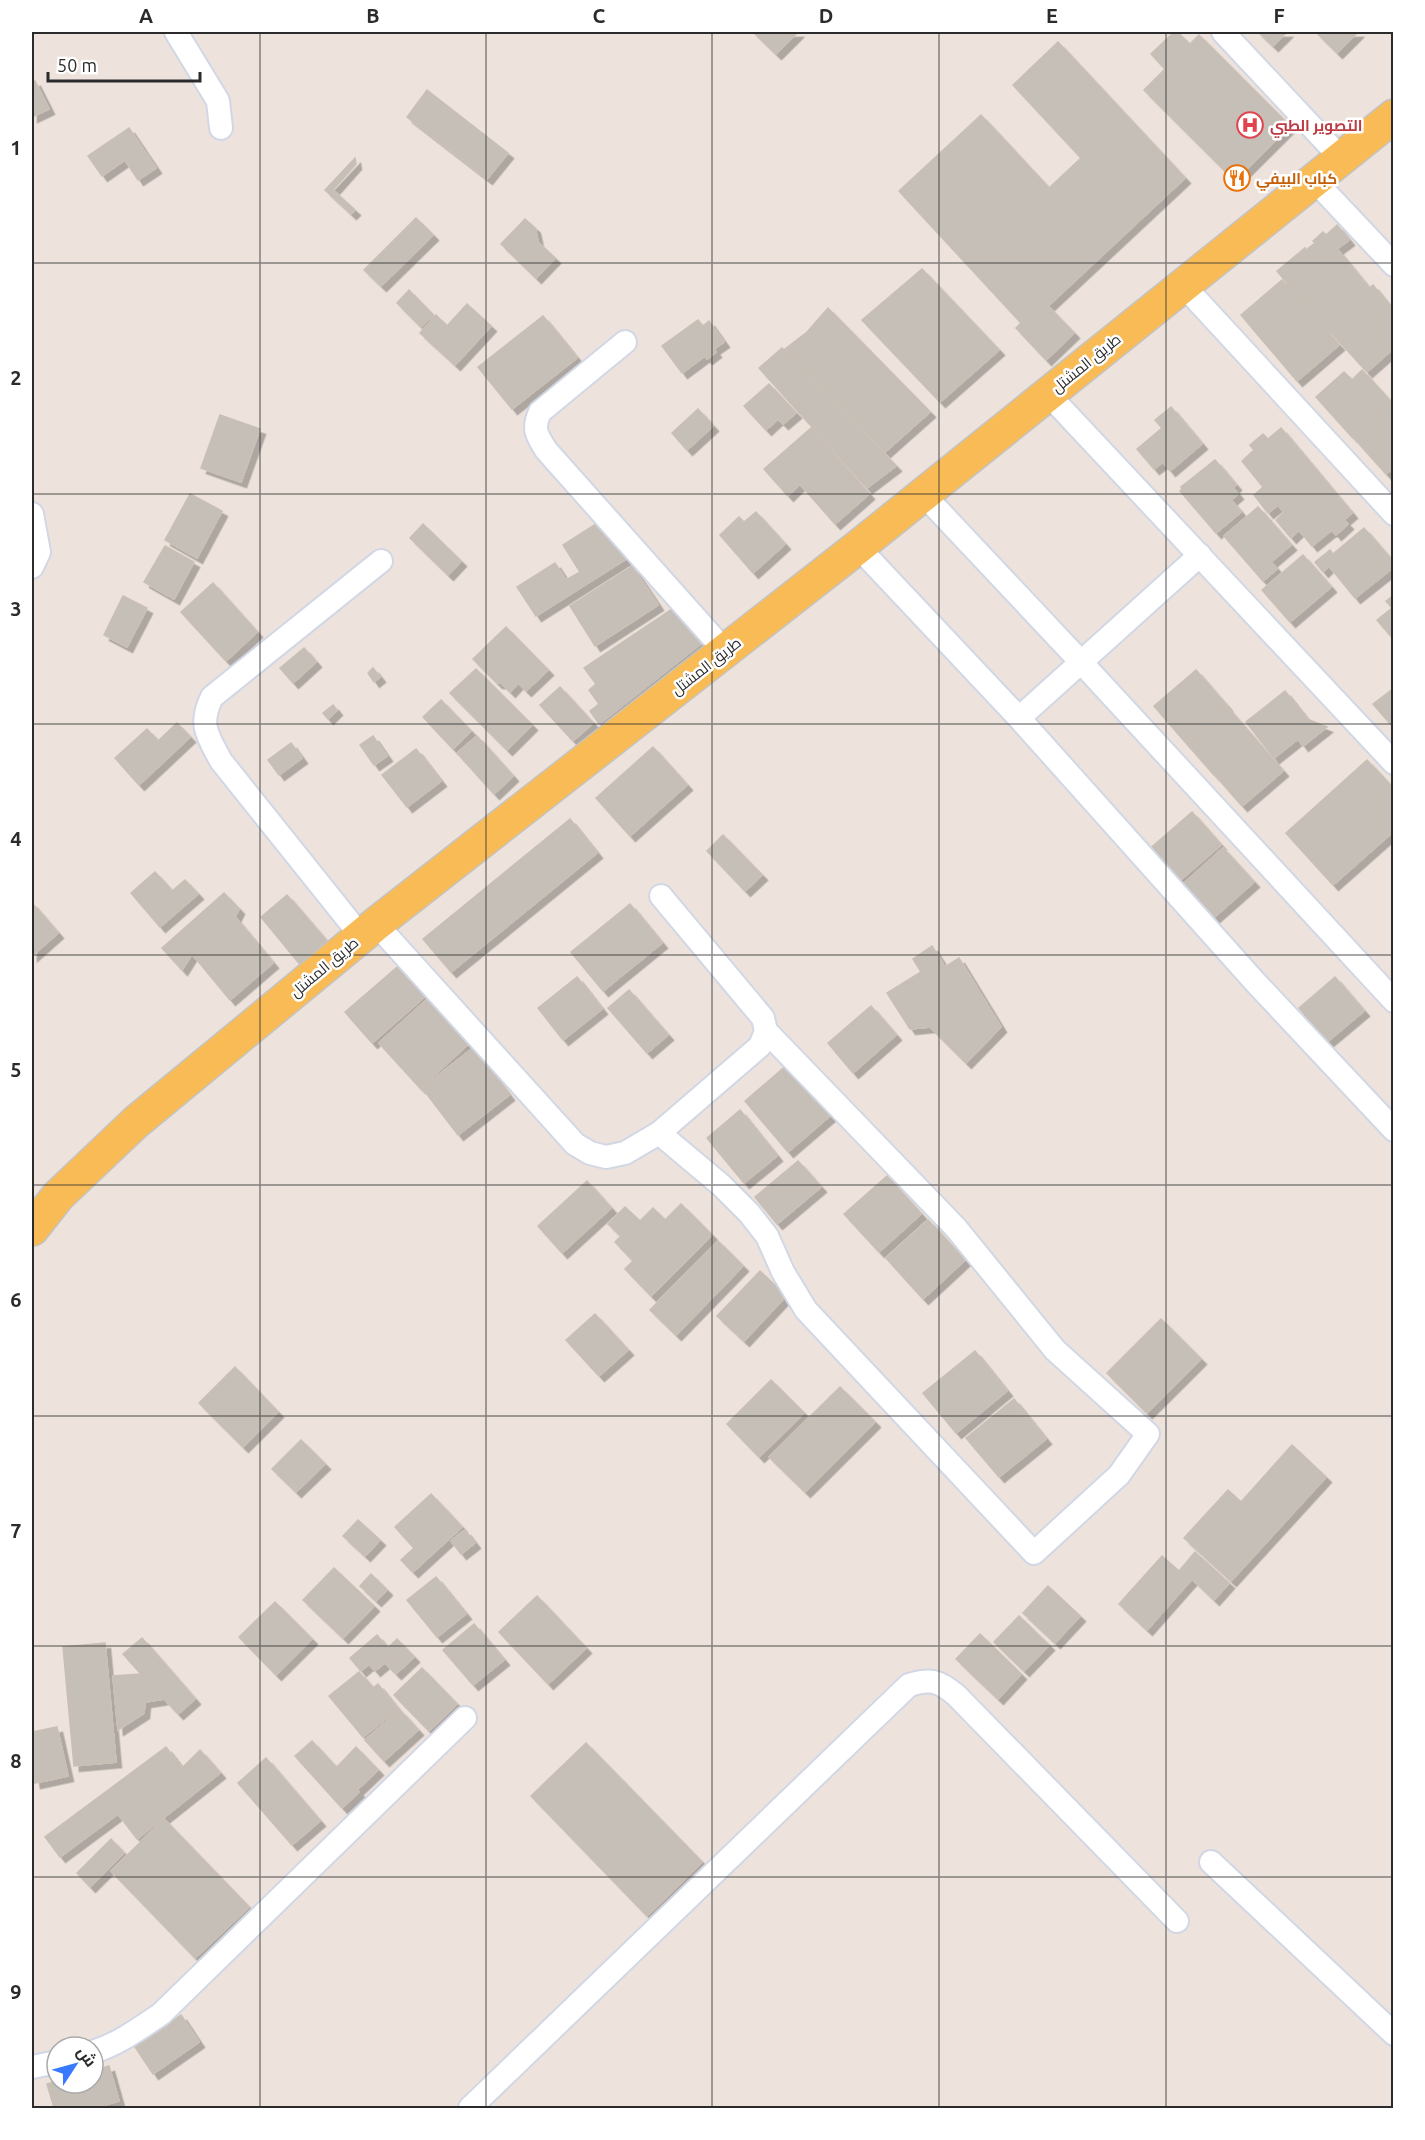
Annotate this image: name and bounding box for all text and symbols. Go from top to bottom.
text: A [139,4,153,27]
text: B [366,4,380,27]
text: C [593,4,606,27]
text: D [819,4,833,27]
text: E [1046,4,1058,27]
text: F [1273,4,1285,27]
scale bar [48,45,200,83]
text: 50 m [57,55,97,75]
hospital icon: التصوير الطبي [1235,110,1265,140]
place label: التصوير الطبي [1270,117,1362,138]
text: 1 [10,136,22,159]
restaurant icon: كباب البيفي [1222,163,1252,193]
place label: كباب البيفي [1256,170,1337,191]
street label: طريق المشتل [1048,330,1125,398]
text: 2 [10,366,22,389]
text: 3 [10,597,22,620]
street label: طريق المشتل [668,634,745,700]
text: 4 [10,827,22,850]
street label: طريق المشتل [286,934,363,1002]
text: 5 [10,1058,22,1081]
text: 6 [10,1288,22,1311]
text: 7 [10,1519,22,1542]
text: 8 [10,1749,22,1772]
text: 9 [10,1980,22,2003]
north arrow [45,2035,105,2095]
text: ش [73,2043,100,2070]

